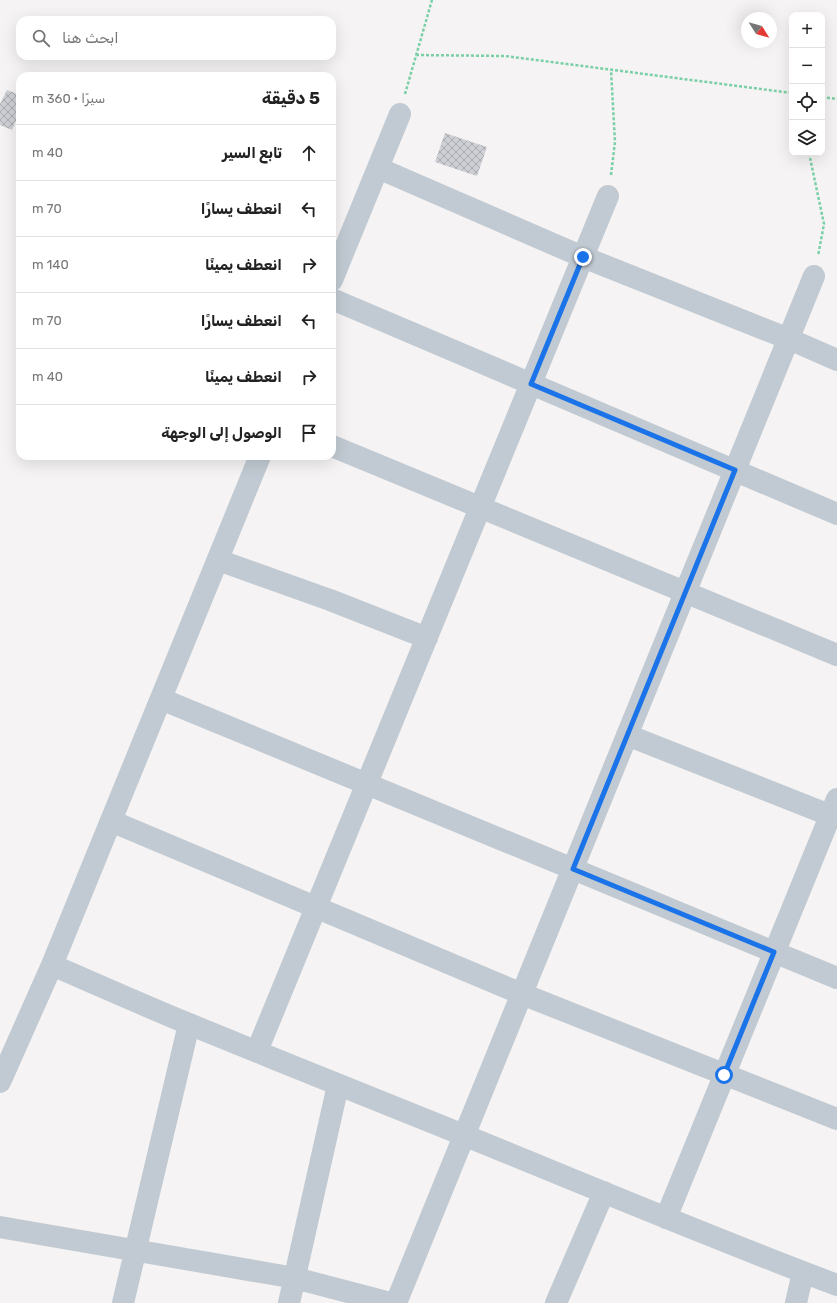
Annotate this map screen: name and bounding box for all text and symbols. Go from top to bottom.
north arrow [741,12,777,48]
map controls [789,12,825,156]
button: + [789,12,825,48]
search box [16,16,336,60]
icon: search [30,27,52,49]
text: ابحث هنا [62,29,119,47]
button: − [789,48,825,84]
button: locate [789,84,825,120]
text: 5 دقيقة [262,88,320,108]
text: سيرًا · 360 m [32,91,105,106]
button: layers [789,120,825,156]
icon: ahead [298,142,320,164]
text: تابع السير [222,144,282,162]
text: 40 m [32,145,63,160]
icon: left [298,198,320,220]
text: انعطف يسارًا [201,200,282,218]
text: 70 m [32,201,62,216]
route end [574,248,592,266]
icon: right [298,254,320,276]
text: انعطف يمينًا [205,256,282,274]
text: 140 m [32,257,69,272]
icon: left [298,310,320,332]
text: انعطف يسارًا [201,312,282,330]
text: 70 m [32,313,62,328]
icon: right [298,366,320,388]
text: انعطف يمينًا [205,368,282,386]
text: 40 m [32,369,63,384]
icon: arrive [298,422,320,444]
text: الوصول إلى الوجهة [161,424,282,442]
route start [715,1066,733,1084]

